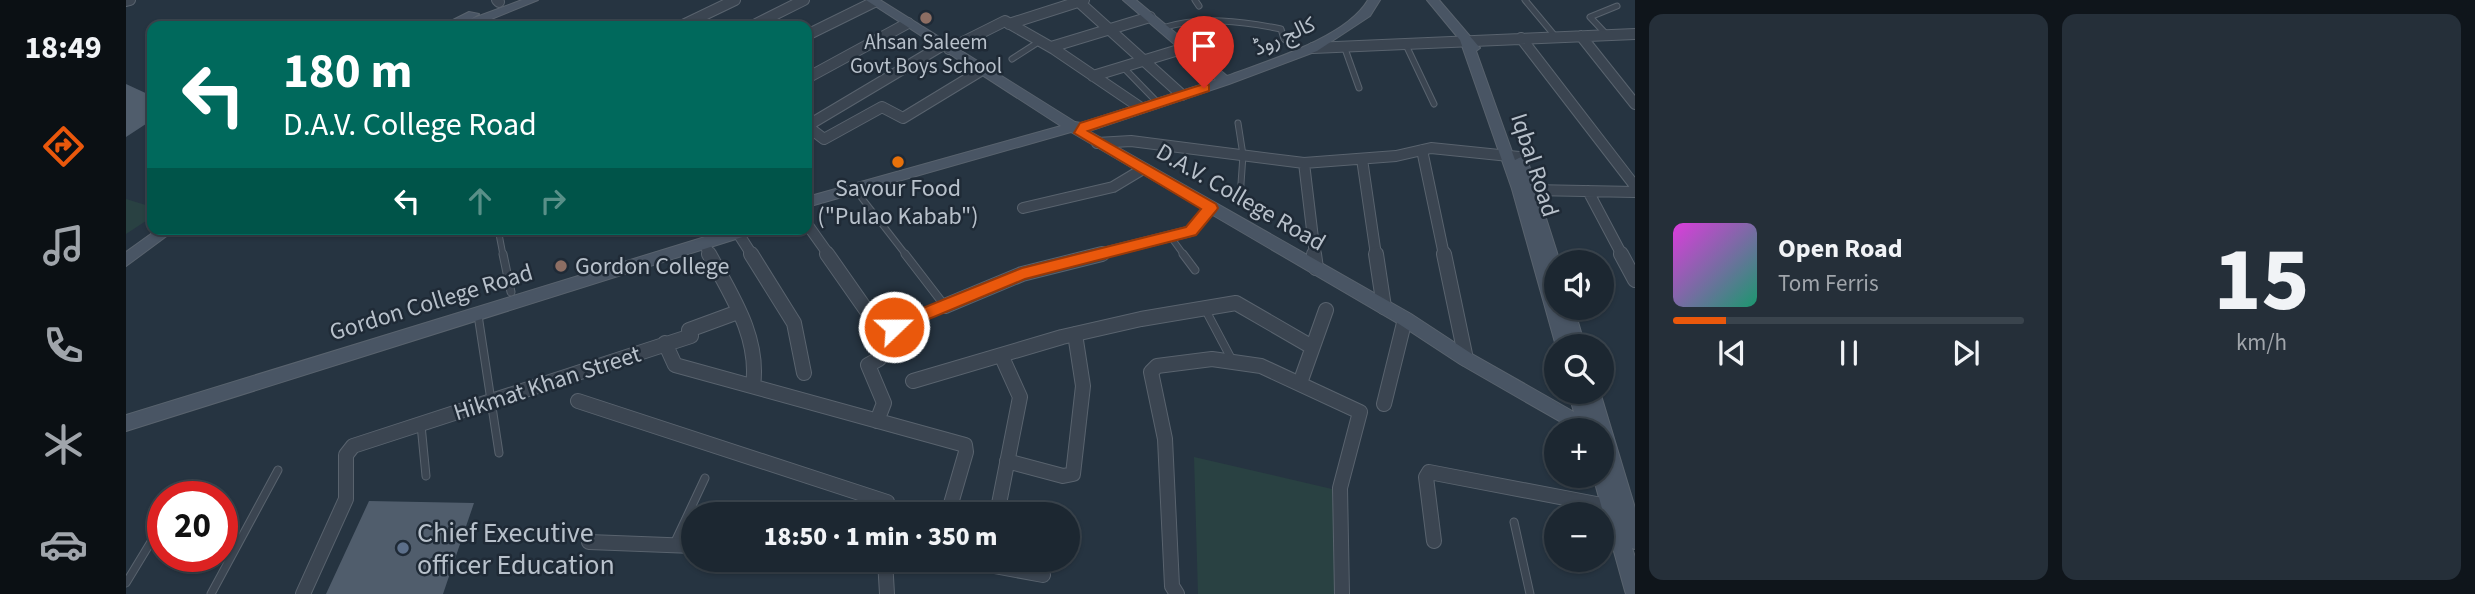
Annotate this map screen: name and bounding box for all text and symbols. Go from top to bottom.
street label: کالج روڈ [1248,9,1320,63]
marker: Ahsan Saleem Govt Boys School [918,10,934,26]
pin [1174,16,1234,88]
text: 18:49 [24,25,102,71]
place label: Ahsan Saleem Govt Boys School [850,27,1002,81]
icon: arrive [1185,27,1223,65]
text: 180 m [283,37,412,107]
icon: left [168,49,259,140]
text: D.A.V. College Road [283,102,537,148]
street label: Iqbal Road [1501,109,1568,221]
icon: directions [39,122,88,171]
street label: D.A.V. College Road [1150,135,1332,260]
marker: Savour Food ("Pulao Kabab") [890,154,906,170]
place label: Savour Food ("Pulao Kabab") [817,171,979,234]
icon: left [388,182,426,220]
icon: ahead [461,182,499,220]
icon: right [534,182,572,220]
text: 15 [2213,216,2310,345]
icon: music [39,221,88,270]
text: Open Road [1778,230,1903,267]
place label: Gordon College [575,249,729,284]
map controls [1544,250,1614,572]
button: sound [1544,250,1614,320]
street label: Gordon College Road [325,255,537,350]
marker: Gordon College [553,258,569,274]
text: Tom Ferris [1778,267,1879,300]
position arrow [857,290,931,364]
icon: phone [39,321,88,370]
text: km/h [2236,326,2287,359]
button: search [1544,334,1614,404]
icon: previous [1713,334,1751,372]
icon: pause [1830,334,1868,372]
icon: next [1947,334,1985,372]
street label: Hikmat Khan Street [449,337,645,430]
button: + [1544,418,1614,488]
icon: climate [39,420,88,469]
speed limit sign: 20 [147,481,238,572]
button: − [1544,502,1614,572]
place label: Chief Executive officer Education [417,513,615,585]
text: 18:50 · 1 min · 350 m [764,518,997,555]
icon: car [39,520,88,569]
marker: Chief Executive officer Education [395,540,411,556]

